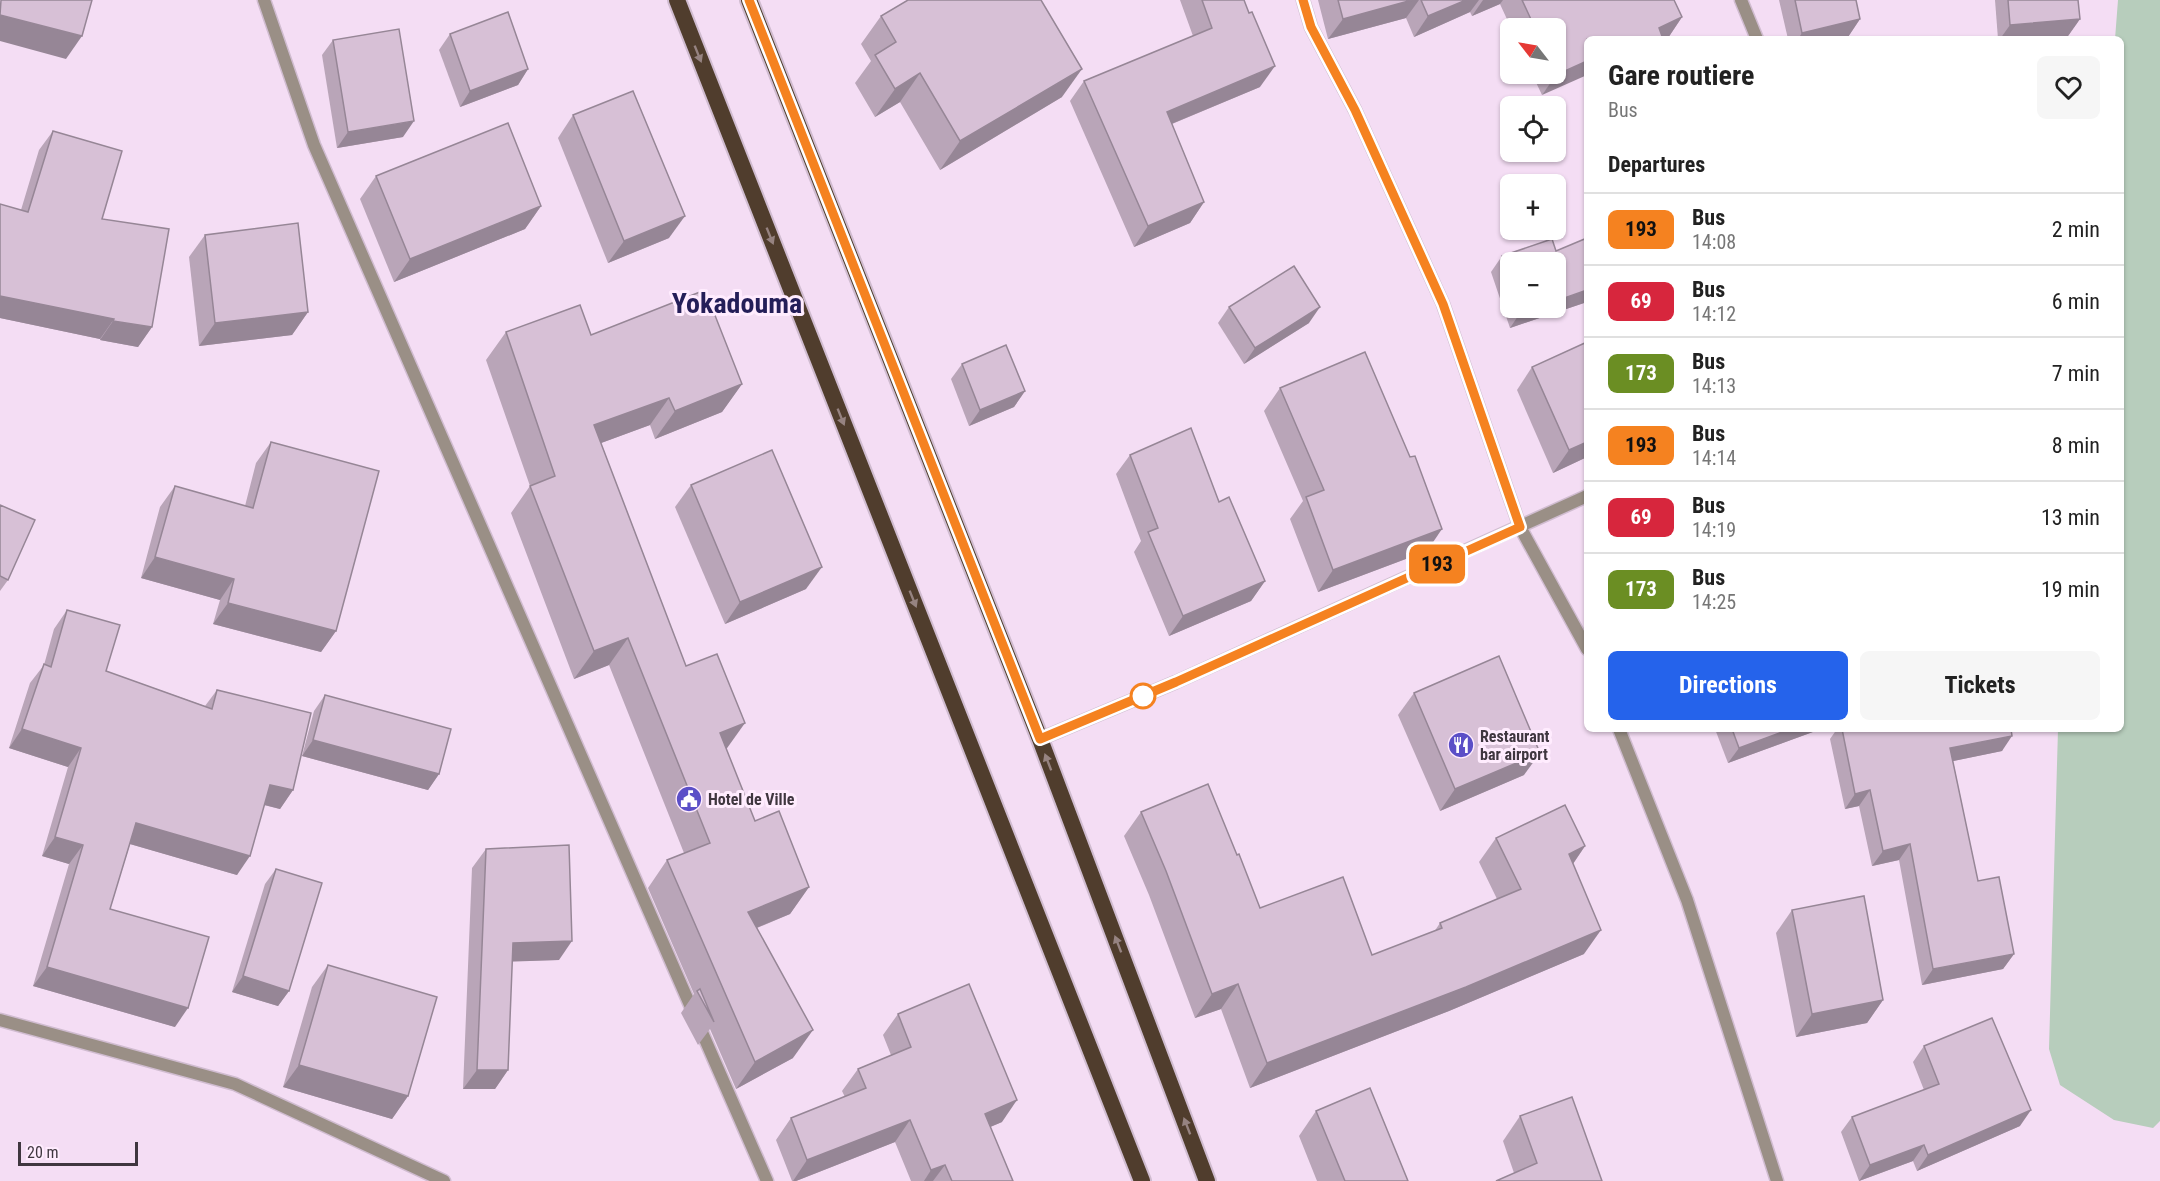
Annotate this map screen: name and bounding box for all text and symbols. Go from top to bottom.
north arrow [1500,18,1566,84]
map controls [1500,18,1566,318]
one-way arrow [693,46,703,64]
button: heart [2037,56,2100,119]
text: Gare routiere [1608,59,1754,92]
button: locate [1500,96,1566,162]
text: Bus [1608,98,1638,122]
text: Departures [1608,152,1705,177]
button: + [1500,174,1566,240]
text: Bus [1692,205,1725,230]
text: 193 [1625,217,1657,241]
text: 2 min [2052,217,2100,242]
one-way arrow [765,227,775,245]
text: 14:08 [1692,230,1736,254]
button: − [1500,252,1566,318]
text: Bus [1692,277,1725,302]
district label: Yokadouma [672,287,802,320]
text: 69 [1630,289,1652,313]
text: 6 min [2052,289,2100,314]
text: 14:12 [1692,302,1736,326]
text: Bus [1692,349,1725,374]
text: 173 [1625,361,1657,385]
text: 7 min [2052,361,2100,386]
text: 14:13 [1692,374,1736,398]
one-way arrow [837,408,846,426]
text: Bus [1692,421,1725,446]
text: 193 [1625,433,1657,457]
text: 8 min [2052,433,2100,458]
text: 14:14 [1692,446,1736,470]
text: Bus [1692,493,1725,518]
text: 69 [1630,505,1652,529]
text: 13 min [2041,505,2100,530]
text: 14:19 [1692,518,1736,542]
line badge: 193 [1402,544,1472,584]
text: 193 [1421,552,1453,576]
text: Bus [1692,565,1725,590]
text: 173 [1625,577,1657,601]
text: 19 min [2041,577,2100,602]
one-way arrow [908,590,918,608]
text: 14:25 [1692,590,1736,614]
button: Directions [1608,651,1848,720]
button: Tickets [1860,651,2100,720]
unlabelled marker [1130,683,1156,709]
place label: Restaurant bar airport [1480,727,1550,764]
restaurant icon: Restaurant bar airport [1446,730,1476,760]
one-way arrow [1043,752,1053,770]
public building icon: Hotel de Ville [674,784,704,814]
place label: Hotel de Ville [708,790,795,809]
one-way arrow [1112,935,1122,953]
one-way arrow [1181,1117,1191,1135]
scale bar [18,1139,138,1166]
text: 20 m [27,1143,59,1162]

